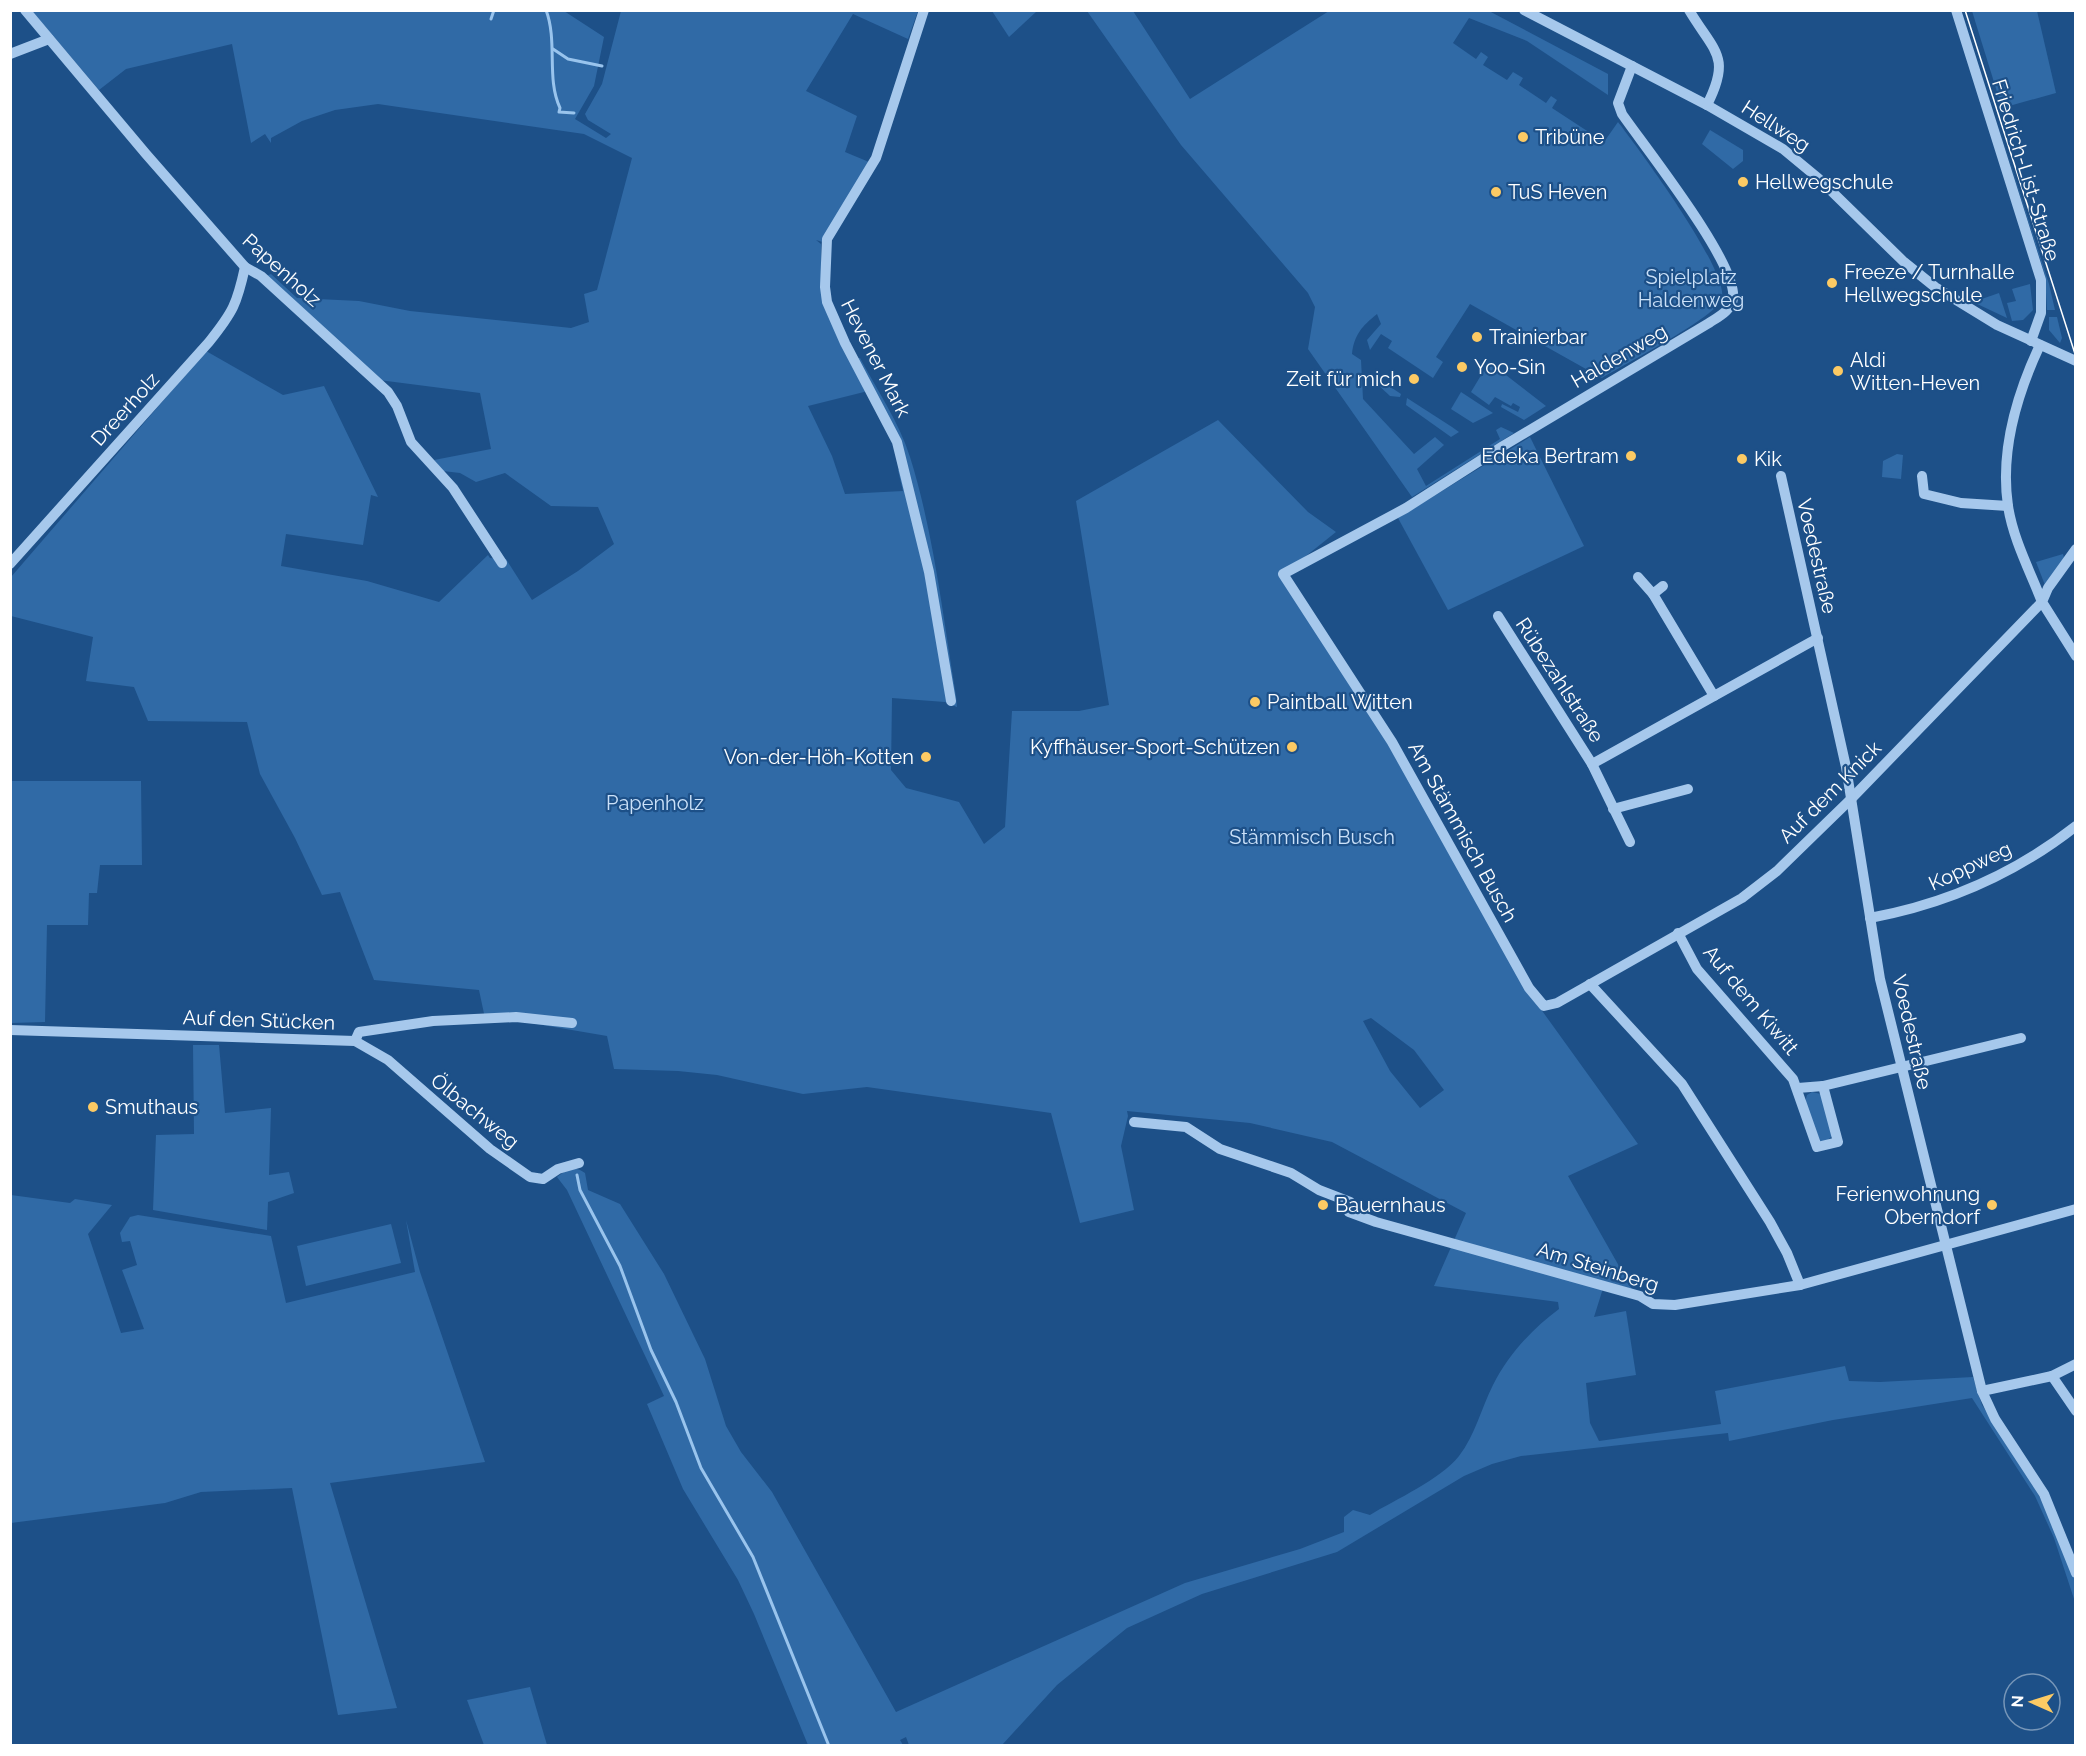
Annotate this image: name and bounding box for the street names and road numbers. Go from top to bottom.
street label: Friedrich-List-Straße [1987,76,2065,264]
street label: Hellweg [1737,95,1815,157]
street label: Papenholz [238,228,326,312]
street label: Hevener Mark [836,295,916,421]
street label: Haldenweg [1567,319,1671,393]
street label: Dreerholz [86,367,164,451]
street label: Voedestraße [1792,496,1842,616]
street label: Rübezahlstraße [1511,613,1609,747]
street label: Auf dem Knick [1774,736,1886,848]
street label: Am Stämmisch Busch [1403,738,1523,926]
street label: Koppweg [1925,836,2015,896]
street label: Auf dem Kiwitt [1698,940,1804,1060]
street label: Voedestraße [1887,972,1937,1092]
street label: Auf den Stücken [182,1005,336,1035]
street label: Ölbachweg [426,1068,524,1154]
street label: Am Steinberg [1534,1237,1662,1297]

